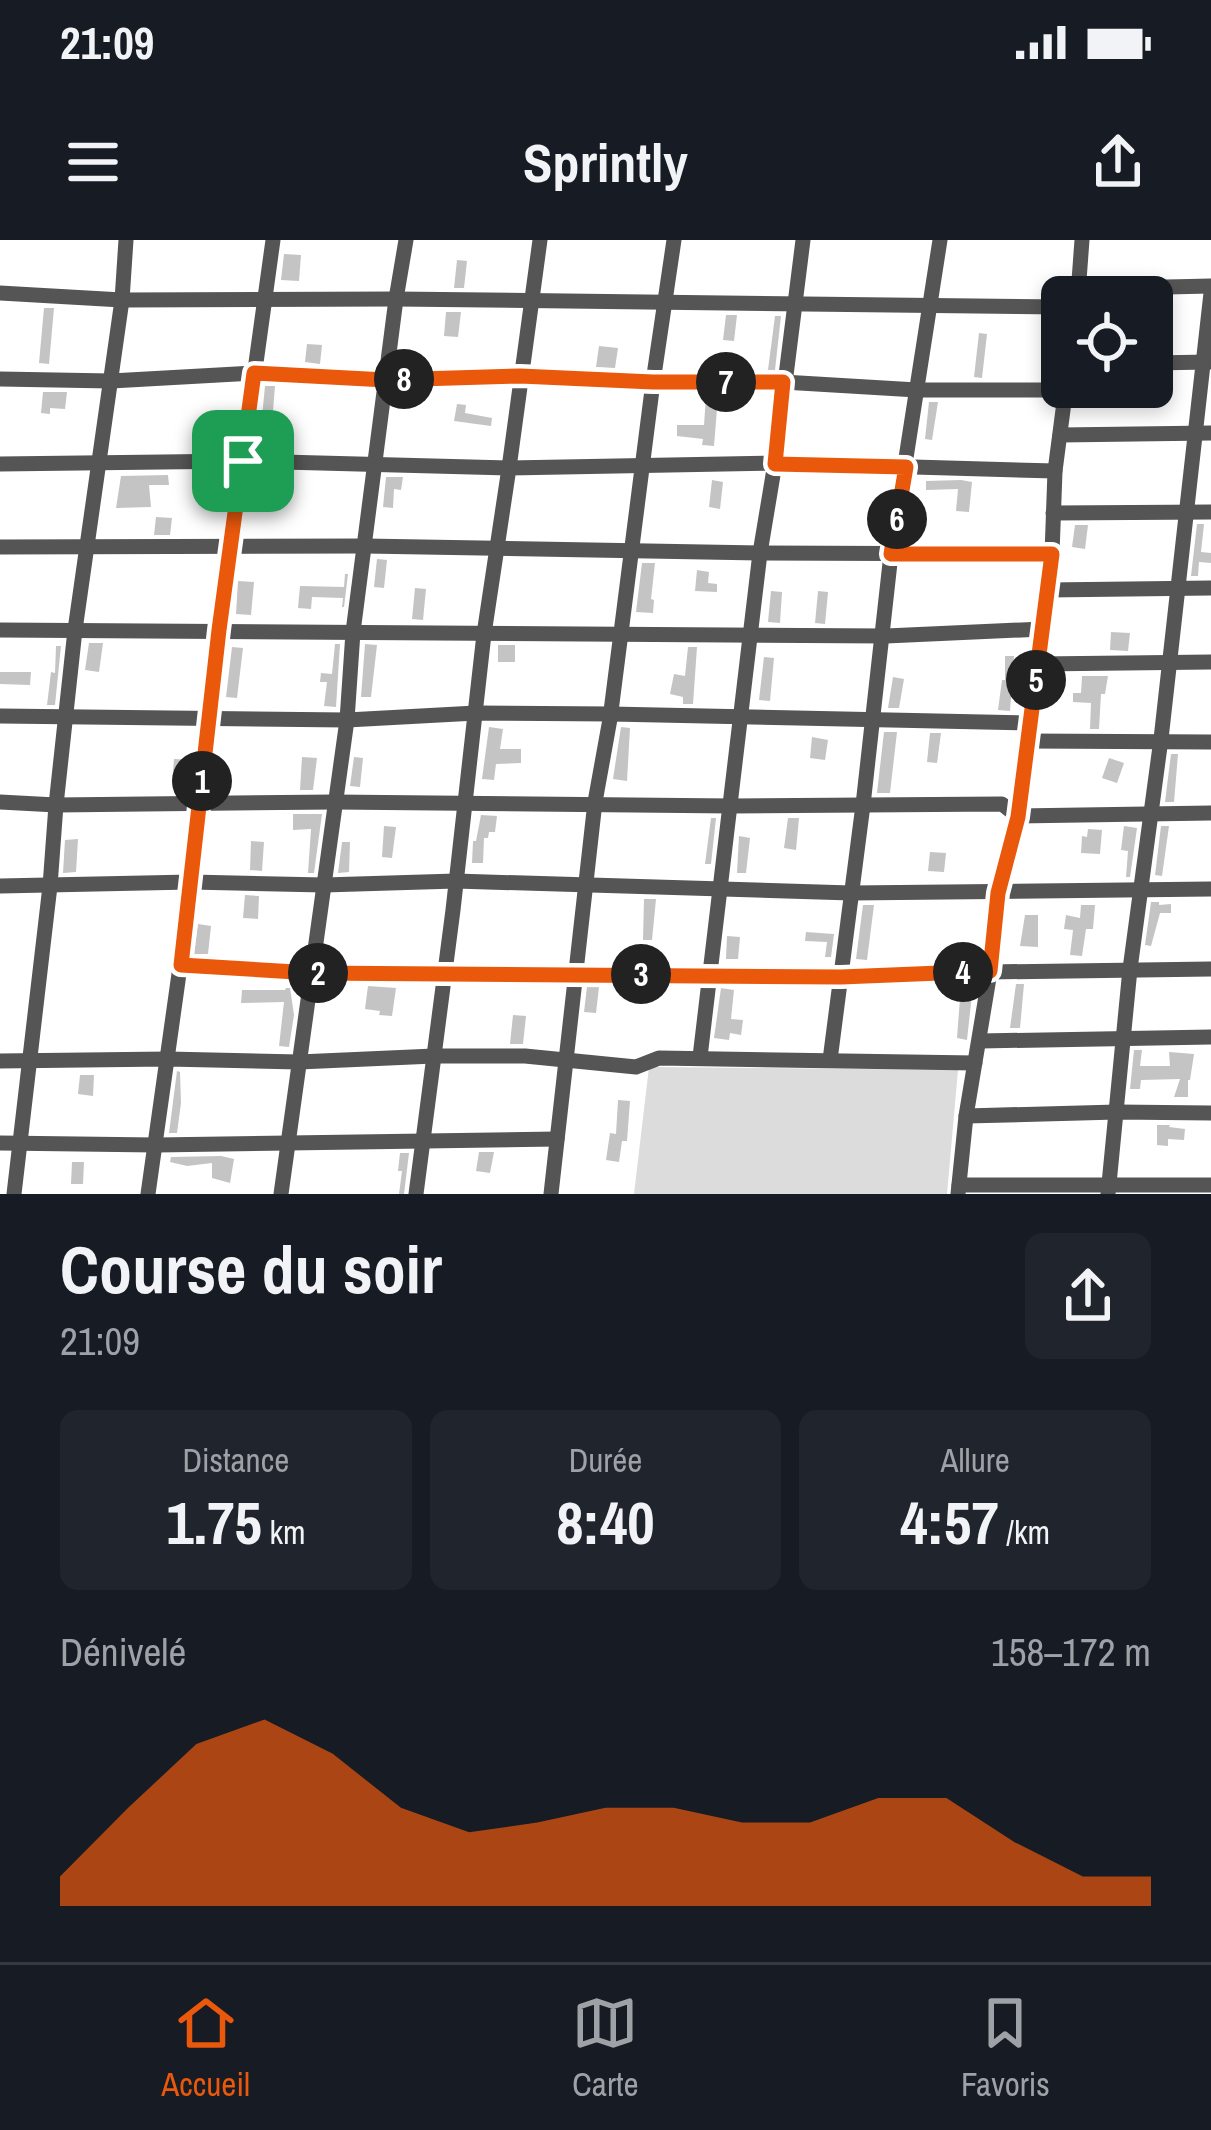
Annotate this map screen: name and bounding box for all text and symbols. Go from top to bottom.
text: 21:09 [60,12,154,73]
text: Sprintly [523,126,688,199]
icon: menu [60,129,126,195]
icon: share [1085,129,1151,195]
map controls [1041,276,1173,408]
button: locate [1041,276,1173,408]
pin: 8 [374,349,434,409]
pin: 7 [696,352,756,412]
text: 8 [396,357,412,401]
text: 7 [718,360,734,404]
pin [192,410,294,512]
icon: arrive [210,428,276,494]
pin: 6 [867,489,927,549]
text: 6 [889,497,905,541]
pin: 5 [1006,650,1066,710]
text: 5 [1028,658,1044,702]
pin: 1 [172,751,232,811]
text: 1 [194,759,210,803]
pin: 4 [933,942,993,1002]
pin: 2 [288,943,348,1003]
pin: 3 [611,944,671,1004]
text: 4 [955,950,971,994]
text: 2 [310,951,326,995]
text: 3 [633,952,649,996]
text: Course du soir [60,1225,442,1314]
button: share [1025,1233,1151,1359]
text: 21:09 [60,1315,140,1367]
text: Distance [182,1438,289,1482]
text: Durée [569,1438,642,1482]
text: Allure [941,1438,1010,1482]
text: 1.75 [166,1482,262,1563]
text: 8:40 [556,1482,655,1563]
text: 4:57 [900,1482,999,1563]
text: km [262,1510,306,1554]
text: /km [999,1510,1050,1554]
text: Dénivelé [60,1626,186,1678]
text: 158–172 m [991,1626,1151,1678]
tab: Accueil [161,1990,250,2106]
tab: Carte [572,1990,639,2106]
tab: Favoris [961,1990,1050,2106]

